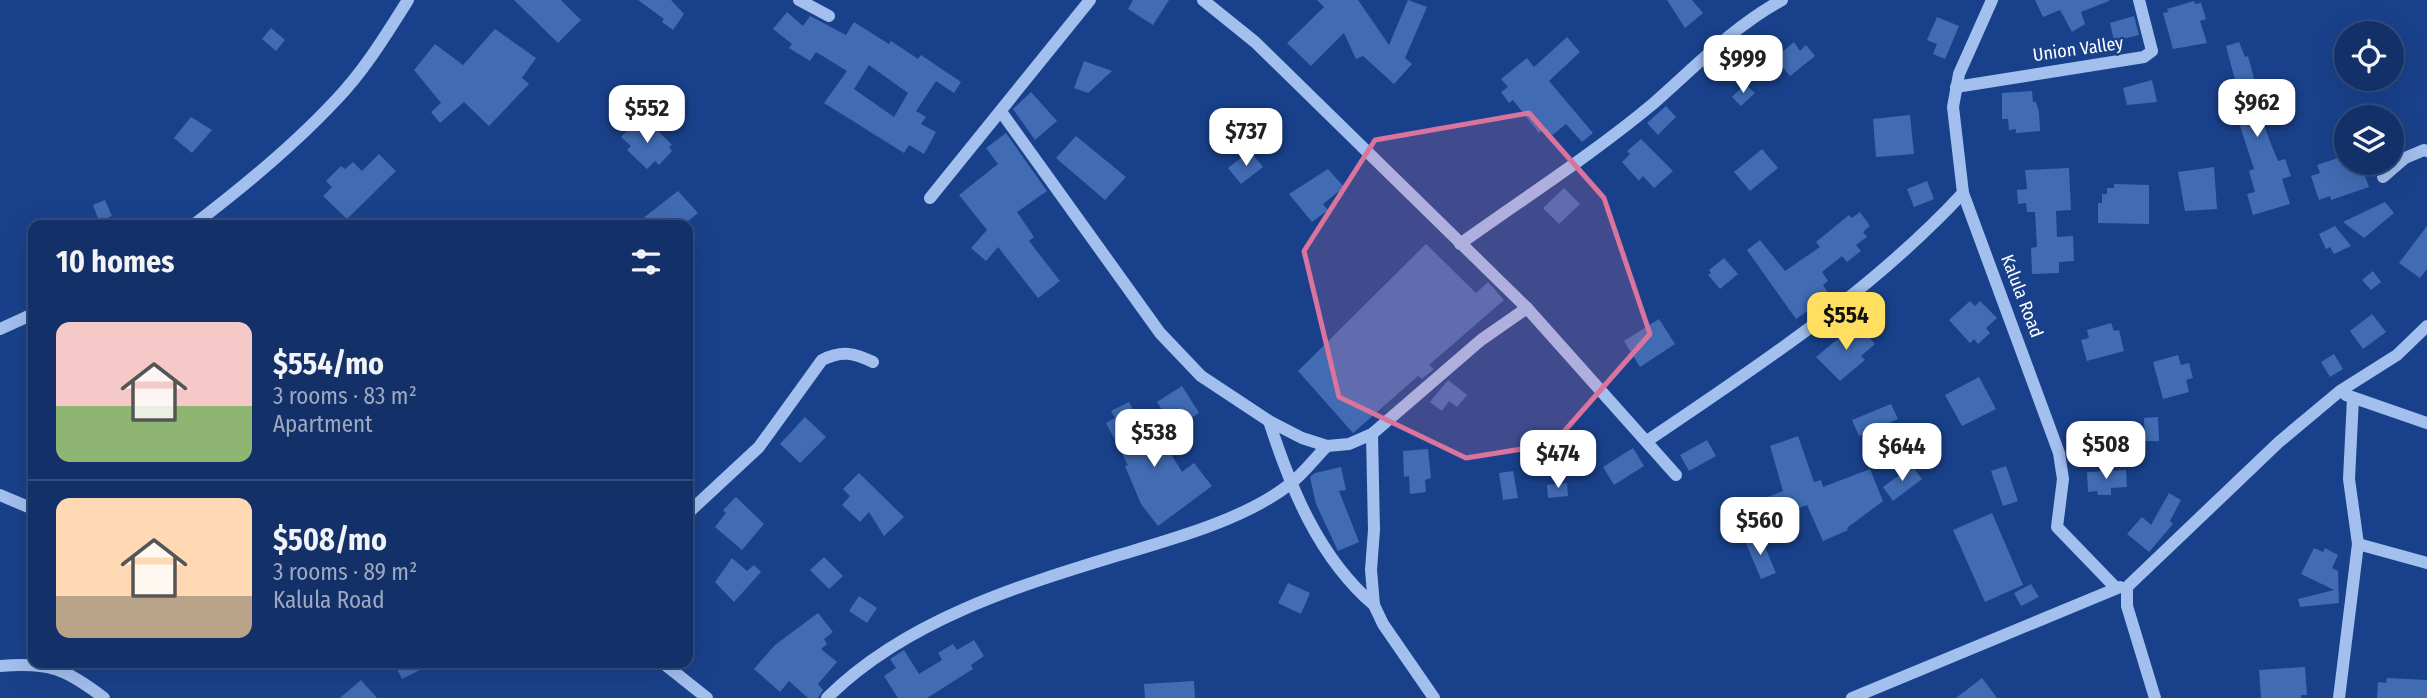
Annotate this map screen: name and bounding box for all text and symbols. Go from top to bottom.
map controls [2334,21,2404,175]
button: locate [2334,21,2404,91]
street label: Union Valley [2031,32,2125,66]
pin: $999 [1702,36,1784,95]
text: $999 [1720,44,1766,72]
pin: $962 [2216,80,2298,139]
pin: $552 [606,86,688,145]
text: $962 [2234,88,2280,116]
text: $552 [625,94,669,122]
button: layers [2334,105,2404,175]
pin: $737 [1205,108,1287,168]
text: $737 [1225,117,1267,145]
icon: filters [627,243,665,281]
text: 10 homes [56,244,174,280]
street label: Kalula Road [1996,251,2048,341]
pin: $554 [1805,292,1887,352]
text: $554 [1823,301,1869,329]
text: $554/mo [273,346,384,382]
icon: home [112,350,196,434]
text: 3 rooms · 83 m² [273,382,417,410]
text: Apartment [273,410,373,438]
pin: $538 [1113,410,1195,469]
text: $538 [1131,418,1177,446]
pin: $508 [2065,421,2147,481]
pin: $644 [1861,424,1943,483]
pin: $474 [1517,430,1599,490]
text: $508 [2082,430,2130,458]
text: $644 [1878,432,1926,460]
text: $474 [1536,439,1580,467]
pin: $560 [1719,498,1801,557]
text: $560 [1736,506,1784,534]
text: $508/mo [273,522,387,558]
icon: home [112,526,196,610]
text: 3 rooms · 89 m² [273,558,417,586]
text: Kalula Road [273,586,384,614]

